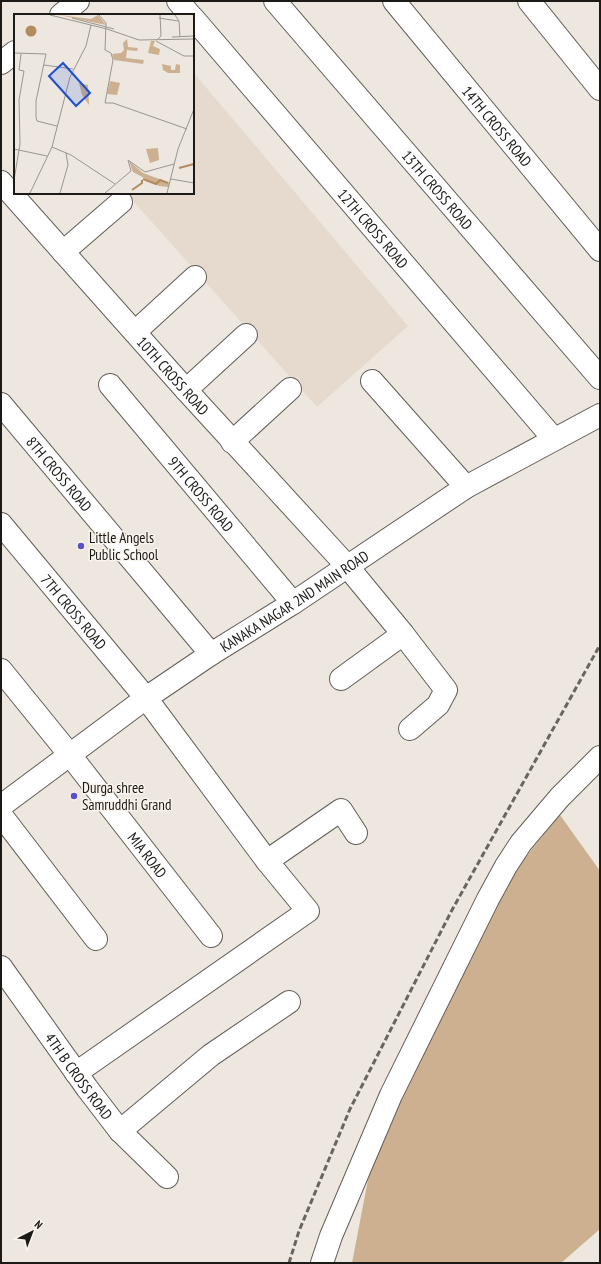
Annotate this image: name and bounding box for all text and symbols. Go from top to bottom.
inset map [14,14,194,194]
street label: 14TH CROSS ROAD [458,82,536,170]
street label: 13TH CROSS ROAD [398,146,477,233]
street label: 12TH CROSS ROAD [334,185,413,272]
street label: 10TH CROSS ROAD [133,332,213,419]
street label: 8TH CROSS ROAD [23,432,97,515]
street label: 9TH CROSS ROAD [164,452,238,535]
place label: Little Angels Public School [89,528,159,564]
marker: Little Angels Public School [76,541,86,551]
street label: KANAKA NAGAR 2ND MAIN ROAD [216,546,372,656]
street label: 7TH CROSS ROAD [37,570,111,653]
place label: Durga shree Samruddhi Grand [82,778,171,814]
marker: Durga shree Samruddhi Grand [69,791,79,801]
street label: MIA ROAD [124,828,171,881]
street label: 4TH B CROSS ROAD [41,1029,117,1123]
north arrow [12,1212,52,1252]
text: N [32,1217,46,1232]

